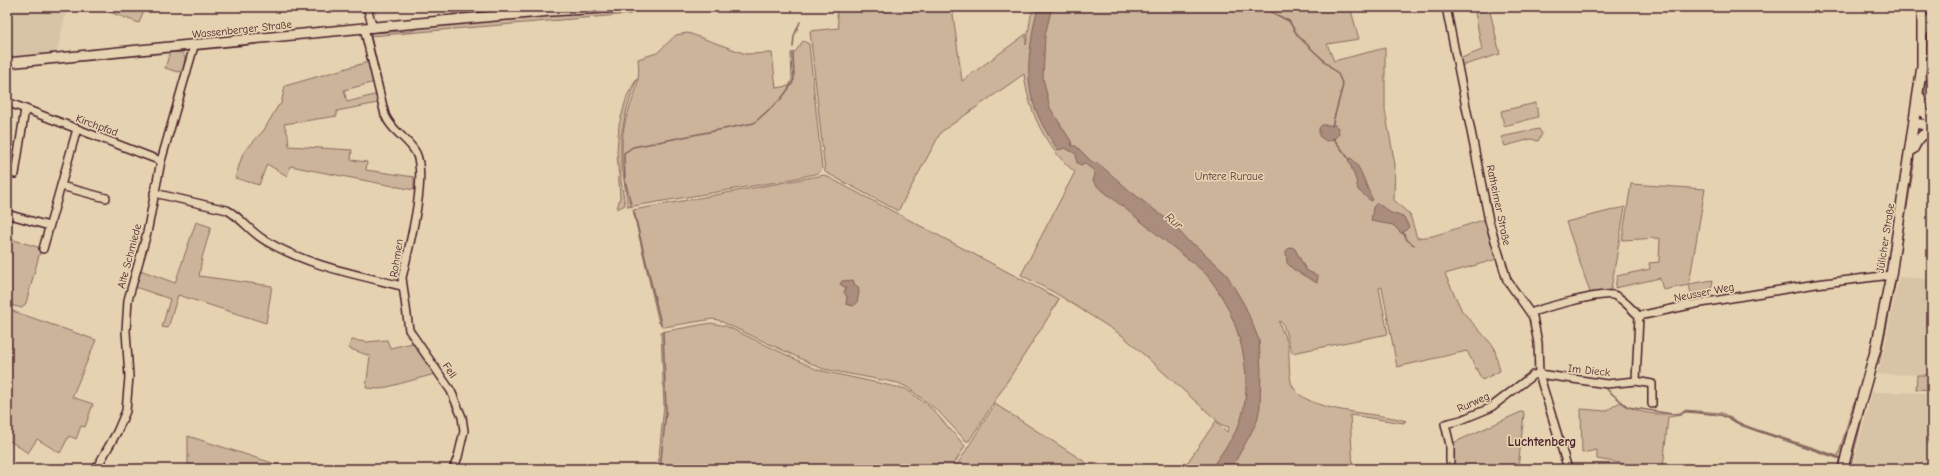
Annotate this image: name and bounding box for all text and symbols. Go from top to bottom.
street label: Wassenberger Straße [191,18,293,41]
street label: Kirchpfad [74,112,120,139]
street label: Ratheimer Straße [1484,164,1514,247]
park label: Untere Ruraue [1195,170,1264,183]
street label: Jülicher Straße [1874,202,1898,274]
water label: Rur [1163,210,1186,233]
street label: Alte Schmiede [115,222,144,290]
street label: Rohmen [387,238,406,278]
street label: Neusser Weg [1673,280,1735,305]
street label: Fell [440,360,459,381]
street label: Im Dieck [1567,362,1611,379]
street label: Rurweg [1455,390,1491,415]
district label: Luchtenberg [1508,434,1576,449]

